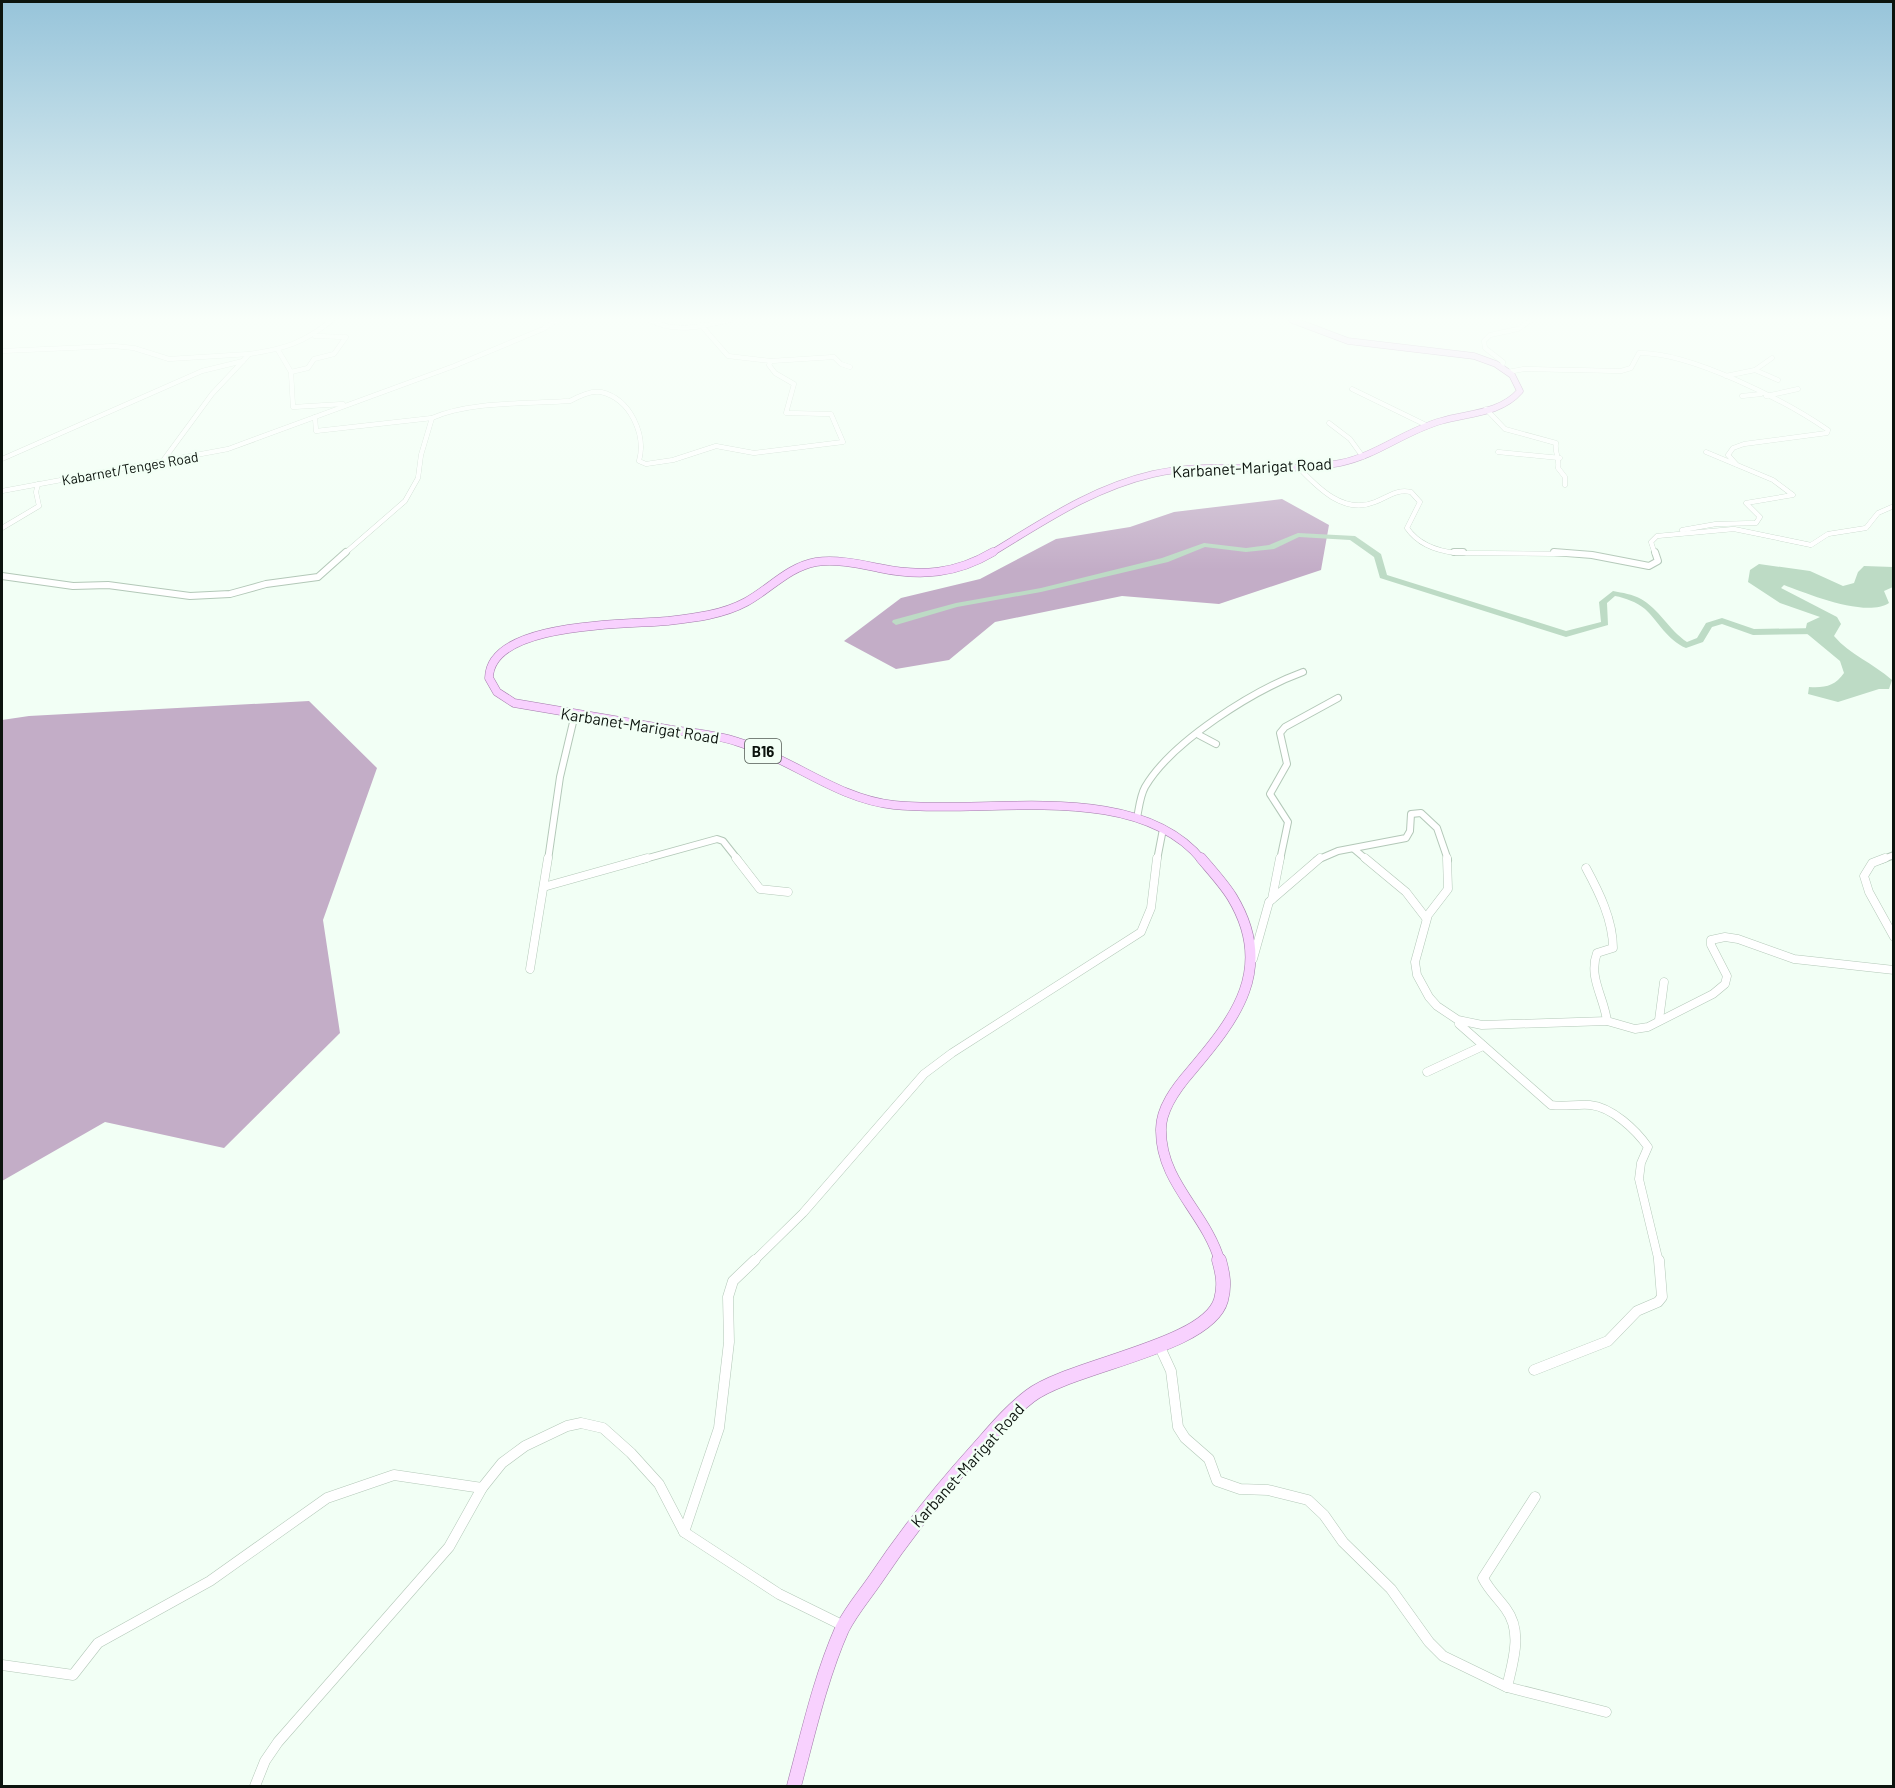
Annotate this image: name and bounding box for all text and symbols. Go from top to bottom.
street label: Kabarnet/Tenges Road [60,448,200,488]
street label: Karbanet-Marigat Road [1172,453,1332,481]
street label: Karbanet-Marigat Road [559,703,721,747]
road number: B16 [745,739,781,763]
street label: Karbanet-Marigat Road [906,1399,1028,1531]

